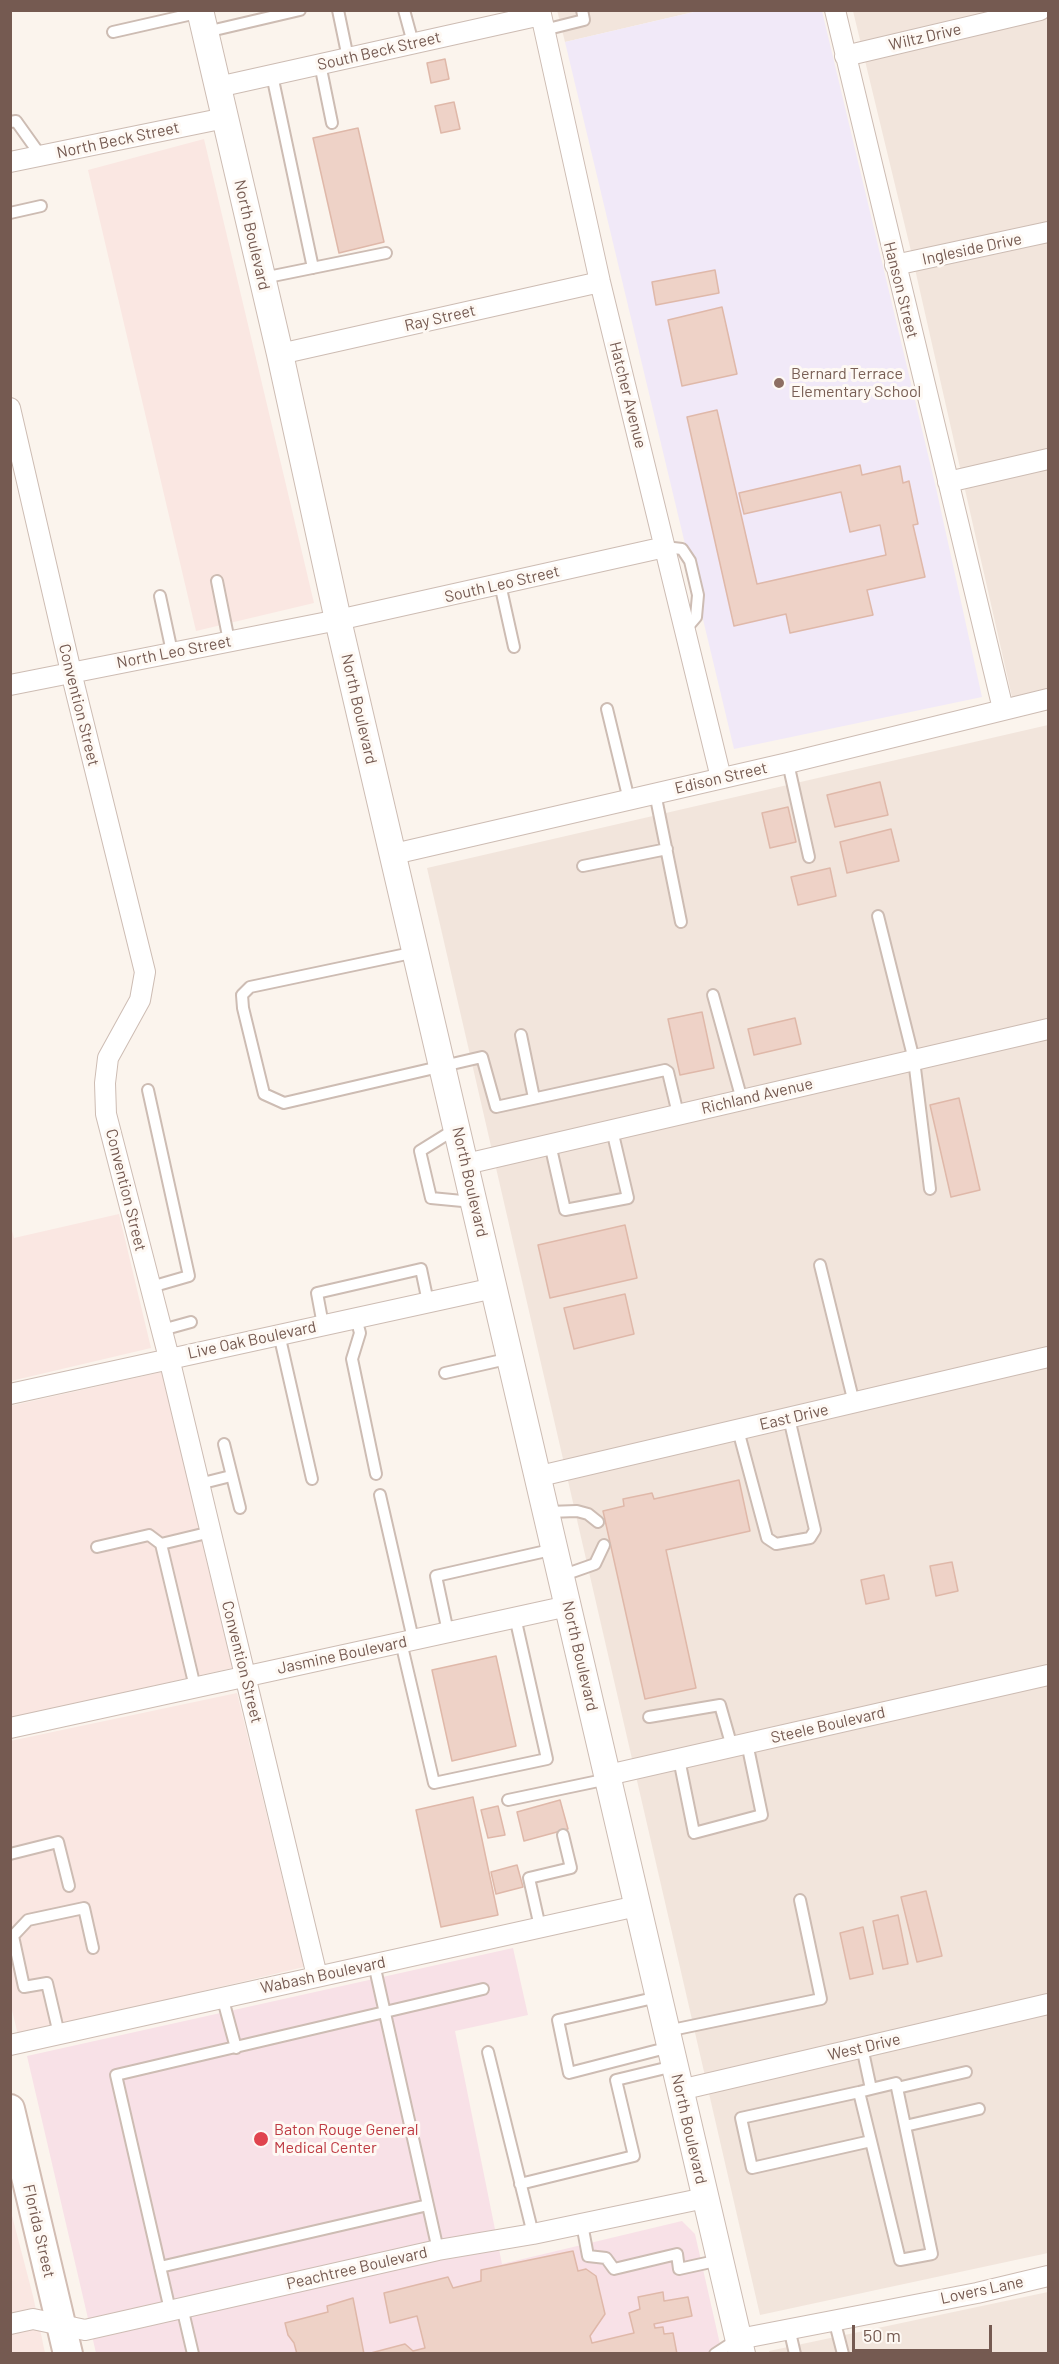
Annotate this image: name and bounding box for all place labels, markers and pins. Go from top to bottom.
place label: Bernard Terrace Elementary School [791,364,921,402]
marker: Bernard Terrace Elementary School [772,376,786,390]
place label: Baton Rouge General Medical Center [274,2120,419,2158]
marker: Baton Rouge General Medical Center [252,2130,270,2148]

